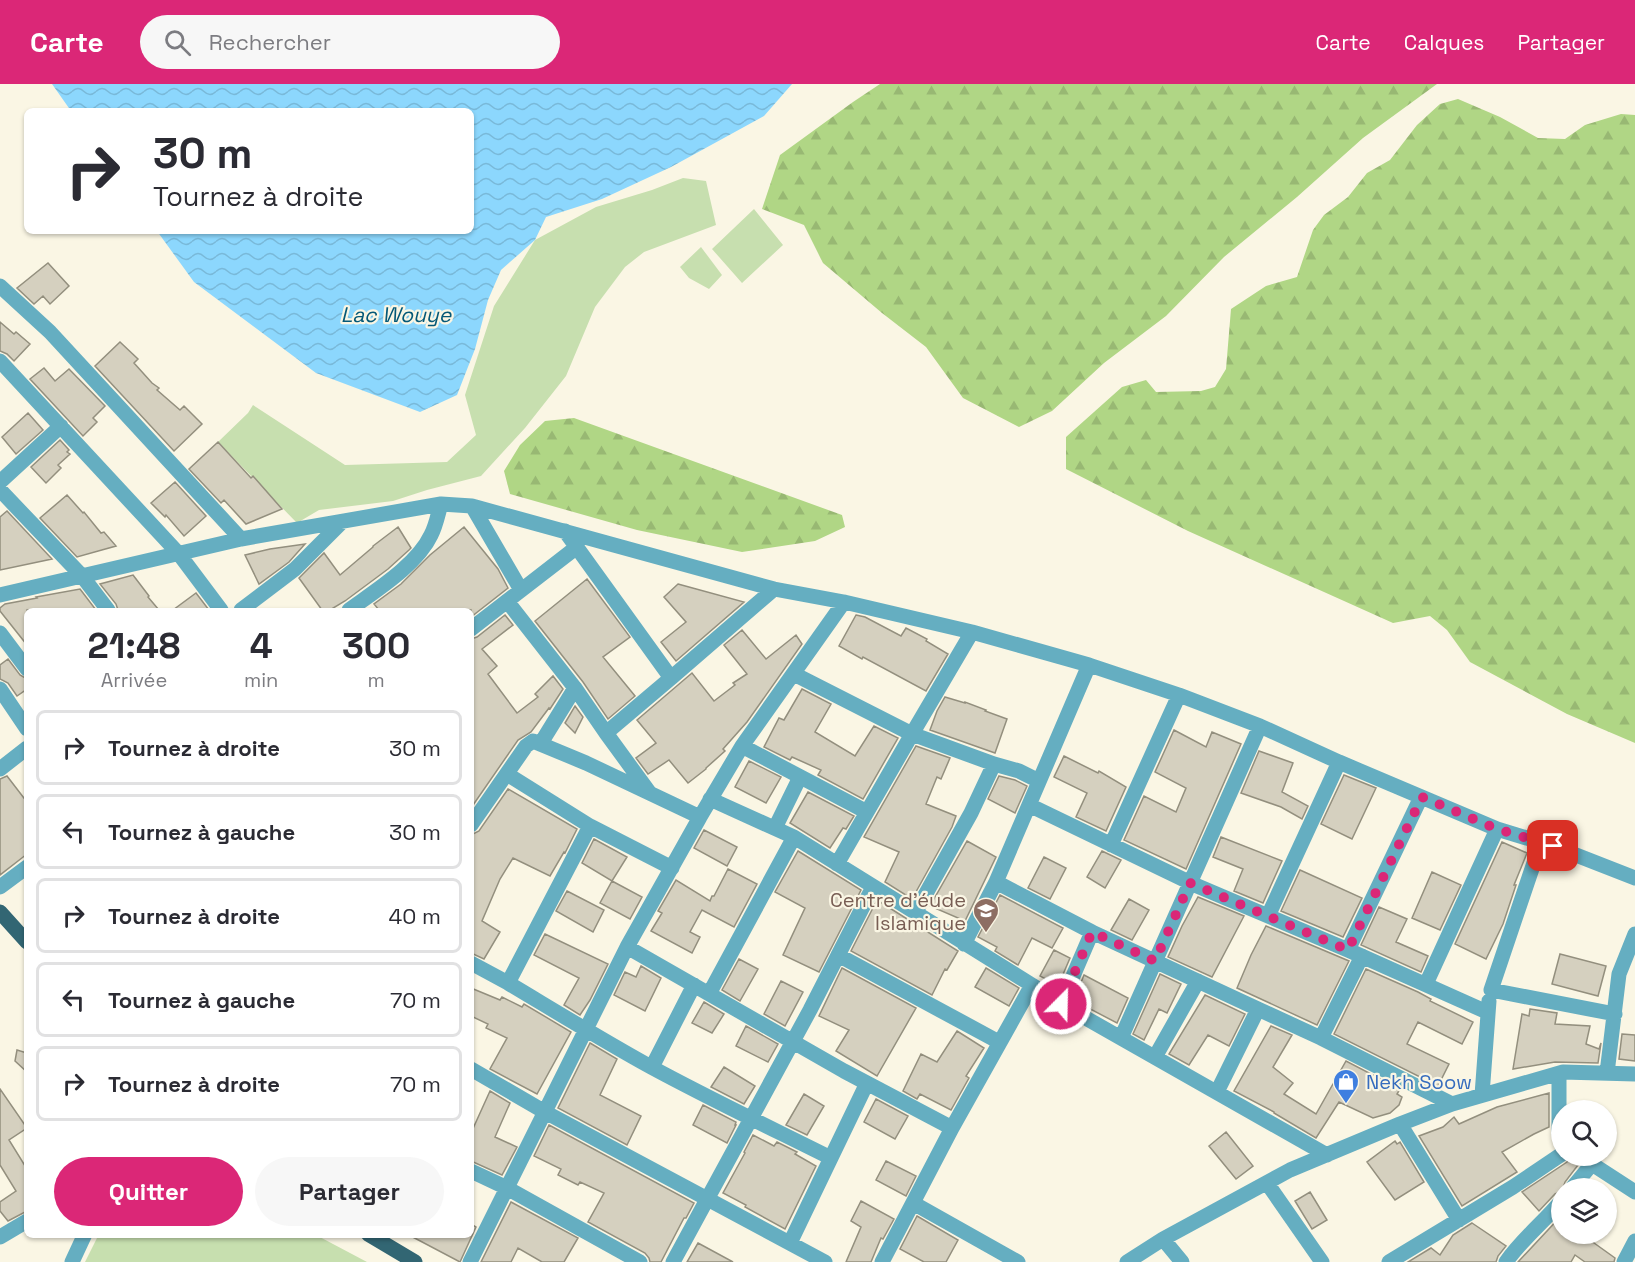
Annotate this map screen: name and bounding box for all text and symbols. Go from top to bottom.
search box [140,15,560,69]
text: Carte [30,24,104,60]
icon: search [161,26,194,59]
text: Rechercher [209,28,331,56]
text: Carte [1316,29,1371,56]
text: Calques [1404,29,1484,56]
text: Partager [1517,29,1605,56]
text: 30 m [153,127,252,180]
icon: right [54,132,132,210]
text: Tournez à droite [153,179,363,214]
water label: Lac Wouye [341,301,453,328]
text: 21:48 [88,623,180,669]
text: 4 [250,623,273,669]
text: 300 [342,623,410,669]
text: Arrivée [101,667,167,693]
text: min [244,667,278,693]
text: m [368,667,385,693]
icon: right [57,731,90,764]
text: Tournez à droite [108,734,280,762]
text: 30 m [389,734,441,762]
icon: left [57,815,90,848]
text: Tournez à gauche [108,818,295,846]
text: 30 m [389,818,441,846]
pin [1527,820,1578,871]
icon: arrive [1536,829,1569,862]
place label: Centre d'éude Islamique [830,887,966,936]
school or university icon: Centre d'éude Islamique [971,896,1001,934]
icon: right [57,899,90,932]
text: Tournez à droite [108,902,280,930]
text: 40 m [389,902,441,930]
position arrow [1029,972,1093,1036]
icon: left [57,983,90,1016]
text: Tournez à gauche [108,986,295,1014]
text: 70 m [390,986,441,1014]
icon: right [57,1067,90,1100]
shop icon: Nekh Soow [1331,1067,1361,1105]
place label: Nekh Soow [1366,1069,1472,1095]
text: Tournez à droite [108,1070,280,1098]
text: 70 m [390,1070,441,1098]
map controls [1551,1100,1617,1244]
button: search [1551,1100,1617,1166]
button: Quitter [54,1157,243,1226]
button: Partager [255,1157,444,1226]
button: layers [1551,1178,1617,1244]

